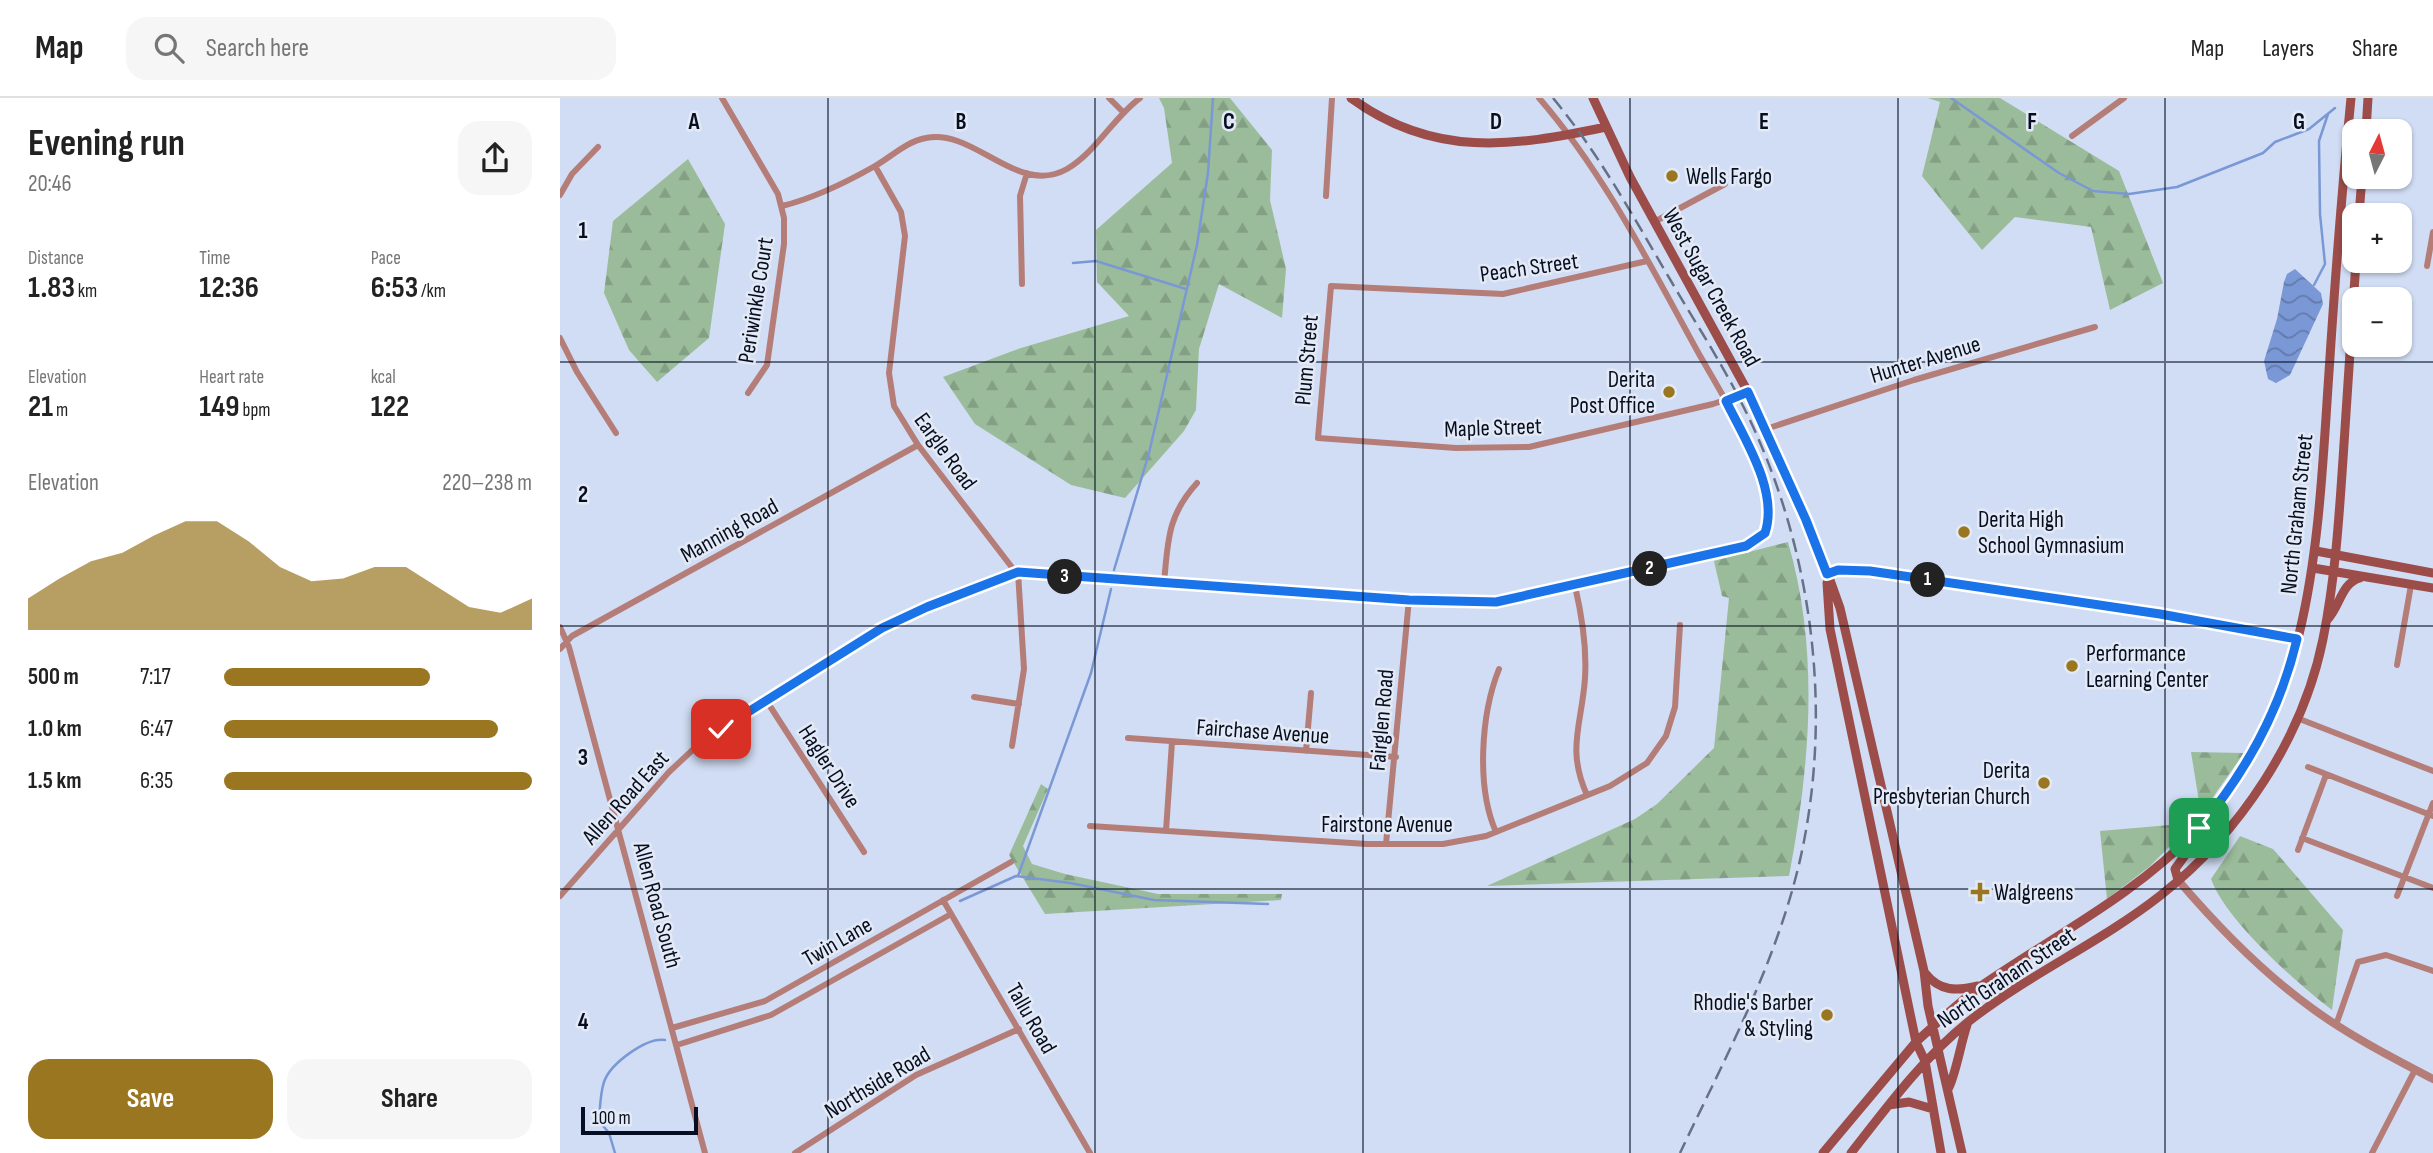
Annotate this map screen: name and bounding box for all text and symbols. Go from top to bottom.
search box [126,17,616,80]
text: Map [35,28,84,68]
icon: search [150,29,188,67]
text: Search here [206,33,309,64]
text: Map [2191,34,2224,63]
text: Layers [2262,34,2314,63]
text: Share [2352,34,2398,63]
text: A [688,108,701,136]
text: B [956,108,967,136]
text: C [1223,108,1235,136]
text: D [1490,108,1502,136]
text: E [1759,108,1769,136]
text: F [2027,108,2037,136]
text: G [2293,108,2305,136]
north arrow [2342,119,2412,189]
map controls [2342,119,2412,357]
text: Evening run [28,121,185,166]
button: share [458,121,532,195]
place label: Wells Fargo [1686,163,1772,191]
marker: Wells Fargo [1664,168,1680,184]
text: 20:46 [28,170,72,198]
street label: West Sugar Creek Road [1656,203,1766,372]
button: + [2342,203,2412,273]
text: 1 [578,217,588,245]
street label: Periwinkle Court [732,235,780,365]
text: Distance [28,247,84,270]
text: Time [199,247,230,270]
text: Pace [371,247,401,270]
street label: Peach Street [1478,247,1580,289]
text: 1.83 [28,270,75,306]
text: 12:36 [199,270,259,306]
text: 6:53 [371,270,418,306]
text: km [75,280,97,303]
text: /km [418,280,446,303]
button: − [2342,287,2412,357]
street label: Plum Street [1289,314,1325,406]
street label: Hunter Avenue [1867,330,1984,390]
text: Elevation [28,366,87,389]
text: Heart rate [199,366,264,389]
text: kcal [371,366,396,389]
place label: Derita Post Office [1570,366,1655,420]
marker: Derita Post Office [1661,384,1677,400]
text: 21 [28,389,53,425]
text: 149 [199,389,240,425]
text: 122 [371,389,409,425]
text: m [53,399,68,422]
text: bpm [240,399,271,422]
street label: Eargle Road [908,407,983,496]
street label: Maple Street [1444,412,1542,444]
street label: North Graham Street [2275,433,2319,596]
text: Elevation [28,469,99,497]
text: 220–238 m [442,469,532,497]
text: 2 [578,481,588,509]
street label: Manning Road [676,493,783,569]
place label: Derita High School Gymnasium [1978,506,2124,560]
marker: Derita High School Gymnasium [1956,524,1972,540]
pin: 2 [1632,552,1668,587]
text: 2 [1645,557,1654,580]
pin: 3 [1048,560,1082,594]
pin: 1 [1910,562,1946,598]
text: 3 [1060,565,1069,588]
text: 1 [1924,568,1931,591]
place label: Performance Learning Center [2086,640,2209,694]
marker: Performance Learning Center [2064,658,2080,674]
text: 500 m [28,663,79,691]
text: 7:17 [140,663,171,691]
street label: Fairglen Road [1364,668,1400,772]
pin [691,699,751,759]
icon: check [702,710,740,748]
street label: Fairchase Avenue [1196,713,1330,751]
text: 1.0 km [28,715,82,743]
text: 6:47 [140,715,173,743]
street label: Hagler Drive [792,720,866,813]
text: 3 [578,744,588,772]
street label: Allen Road East [576,745,675,851]
place label: Derita Presbyterian Church [1873,757,2030,811]
text: 1.5 km [28,767,81,795]
text: 6:35 [140,767,173,795]
marker: Derita Presbyterian Church [2036,775,2052,791]
pin [2169,798,2229,858]
icon: arrive [2180,809,2218,847]
street label: Fairstone Avenue [1321,811,1453,839]
street label: Allen Road South [627,838,687,971]
place label: Walgreens [1994,879,2074,907]
marker: Walgreens [1972,884,1988,900]
street label: Twin Lane [798,911,877,973]
street label: North Graham Street [1932,921,2081,1034]
street label: Tallu Road [1000,978,1062,1059]
place label: Rhodie's Barber & Styling [1693,989,1813,1043]
marker: Rhodie's Barber & Styling [1819,1007,1835,1023]
text: 4 [578,1008,589,1036]
street label: Northside Road [820,1040,935,1125]
button: Save [28,1059,273,1139]
button: Share [287,1059,532,1139]
scale bar [581,1104,698,1136]
text: 100 m [592,1107,631,1130]

